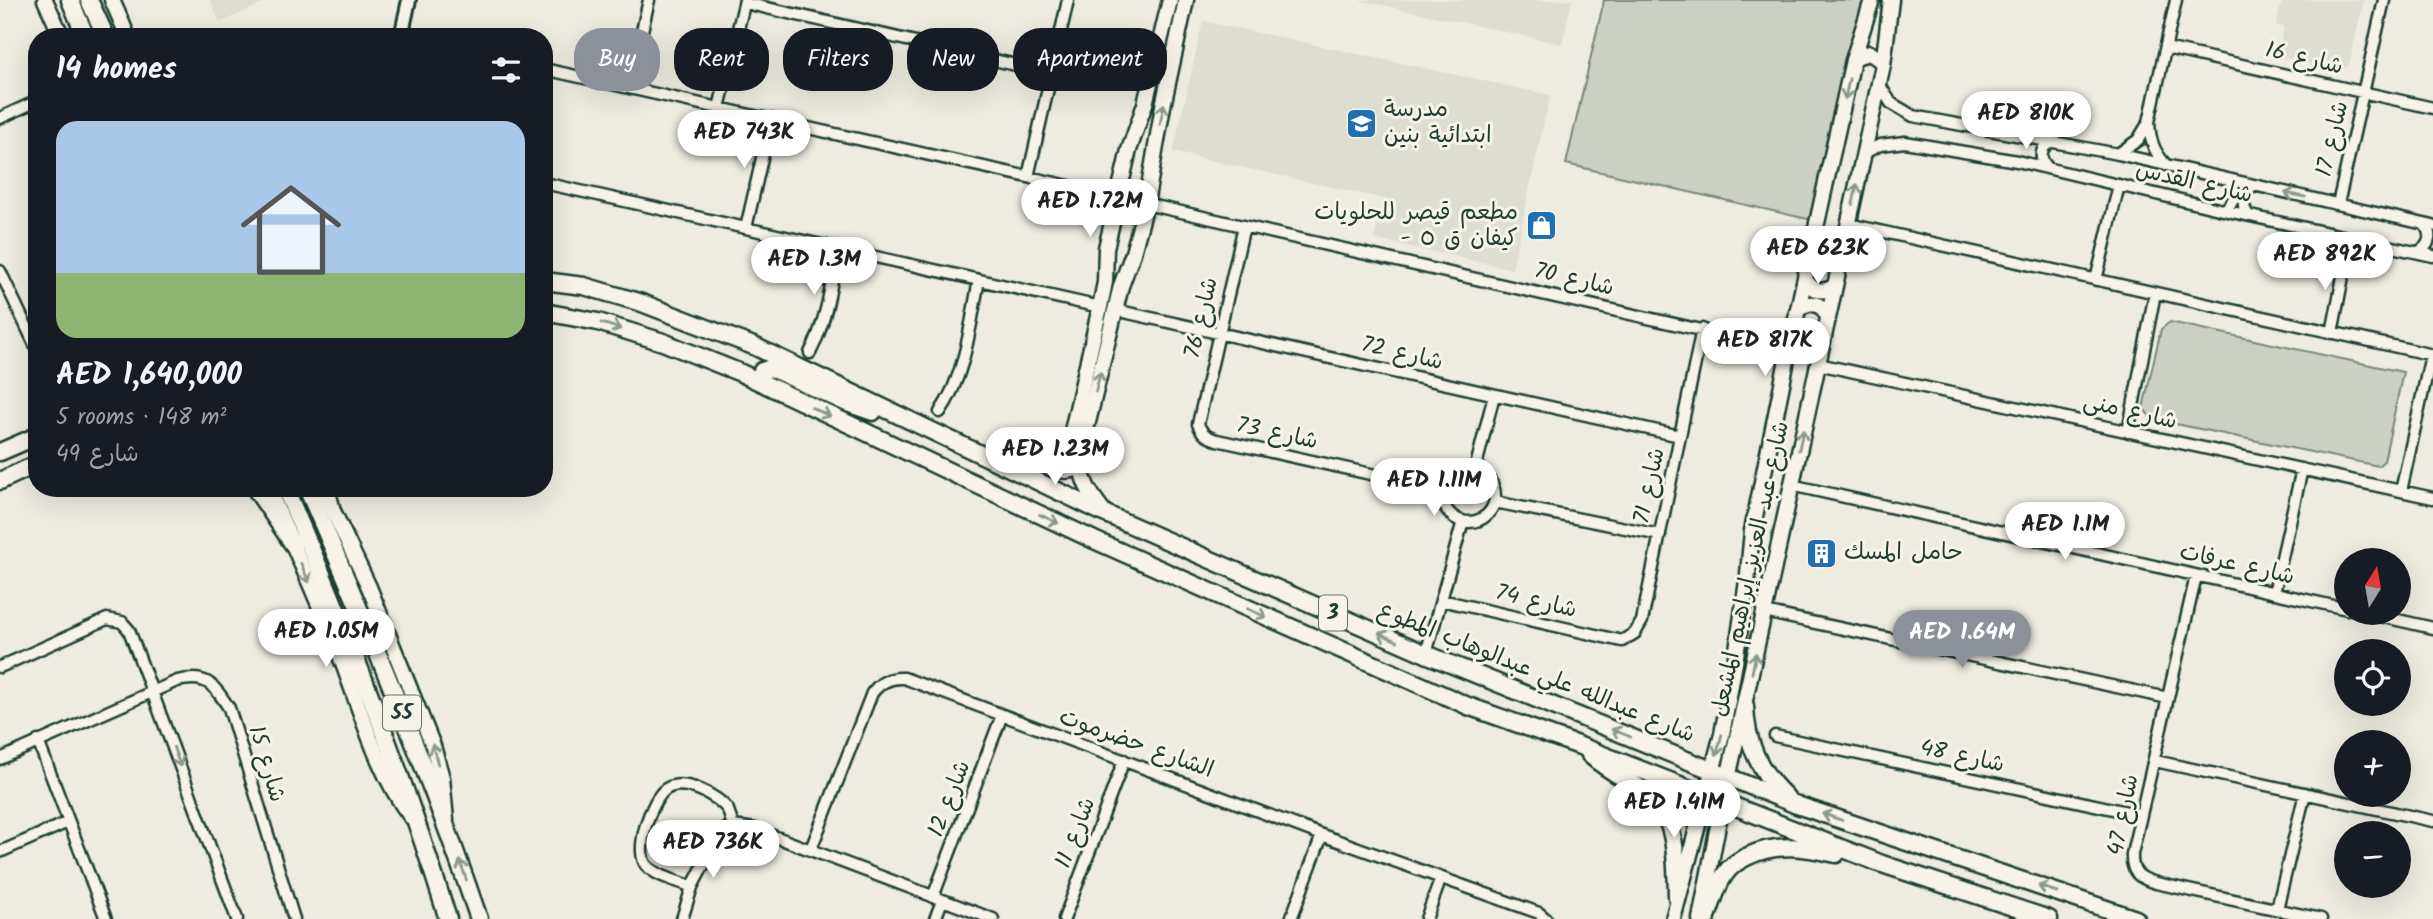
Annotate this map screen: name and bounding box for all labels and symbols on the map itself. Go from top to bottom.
street label: شارع 16 [2261,33,2347,85]
one-way arrow [1839,77,1853,100]
place label: مدرسة ابتدائية بنين [1384,92,1492,154]
pin: AED 810K [1954,92,2098,151]
street label: شارع 17 [2307,98,2359,180]
one-way arrow [1155,103,1169,126]
school or university icon: مدرسة ابتدائية بنين [1344,106,1378,140]
pin: AED 743K [672,110,816,170]
street label: شارع القدس [2132,152,2256,214]
pin: AED 1.72M [1010,180,1170,239]
one-way arrow [1849,183,1862,206]
one-way arrow [2284,187,2307,201]
place label: مطعم قيصر للحلويات - كيفان ق ٥ [1314,195,1518,257]
shop icon: مطعم قيصر للحلويات - كيفان ق ٥ [1524,209,1558,243]
pin: AED 623K [1746,226,1890,286]
pin: AED 892K [2253,232,2397,292]
pin: AED 1.3M [742,238,886,297]
street label: شارع 70 [1530,253,1618,307]
street label: شارع 76 [1175,274,1229,362]
pin: AED 817K [1693,318,1837,378]
one-way arrow [600,320,622,333]
street label: شارع 72 [1358,327,1446,381]
one-way arrow [1091,371,1105,394]
street label: شارع منى [2080,384,2180,440]
one-way arrow [810,405,831,419]
street label: شارع 73 [1233,408,1321,460]
street label: شارع عبد العزيز إبراهيم المشعل [1702,418,1800,720]
pin: AED 1.23M [975,428,1135,487]
one-way arrow [1795,429,1808,452]
street label: شارع 71 [1624,445,1676,527]
pin: AED 1.11M [1354,458,1514,518]
pin: AED 1.1M [1993,503,2137,562]
one-way arrow [1038,513,1059,526]
street label: شارع عرفات [2176,534,2298,596]
place label: حامل المسك [1844,535,1962,571]
building icon: حامل المسك [1804,536,1838,570]
north arrow [2334,548,2412,625]
one-way arrow [299,562,312,583]
street label: شارع 74 [1492,575,1580,629]
street label: شارع عبدالله علي عبدالوهاب المطوع [1371,593,1700,754]
road number: 3 [1319,596,1347,630]
one-way arrow [1245,607,1267,620]
pin: AED 1.05M [246,610,406,669]
pin: AED 1.64M [1882,610,2042,670]
one-way arrow [1377,630,1399,643]
one-way arrow [1747,652,1761,675]
road number: 55 [383,696,421,730]
street label: الشارع حضرموت [1054,699,1218,789]
street label: شارع 15 [237,721,295,807]
one-way arrow [1610,725,1632,738]
street label: شارع 48 [1916,731,2008,783]
one-way arrow [1712,733,1725,756]
one-way arrow [428,743,441,765]
one-way arrow [172,745,184,767]
street label: شارع 12 [919,755,981,843]
street label: شارع 47 [2098,771,2150,859]
pin: AED 1.41M [1594,780,1754,840]
street label: شارع 11 [1046,792,1106,874]
one-way arrow [1821,810,1843,823]
pin: AED 736K [641,820,785,880]
one-way arrow [456,860,468,882]
one-way arrow [2037,882,2059,894]

